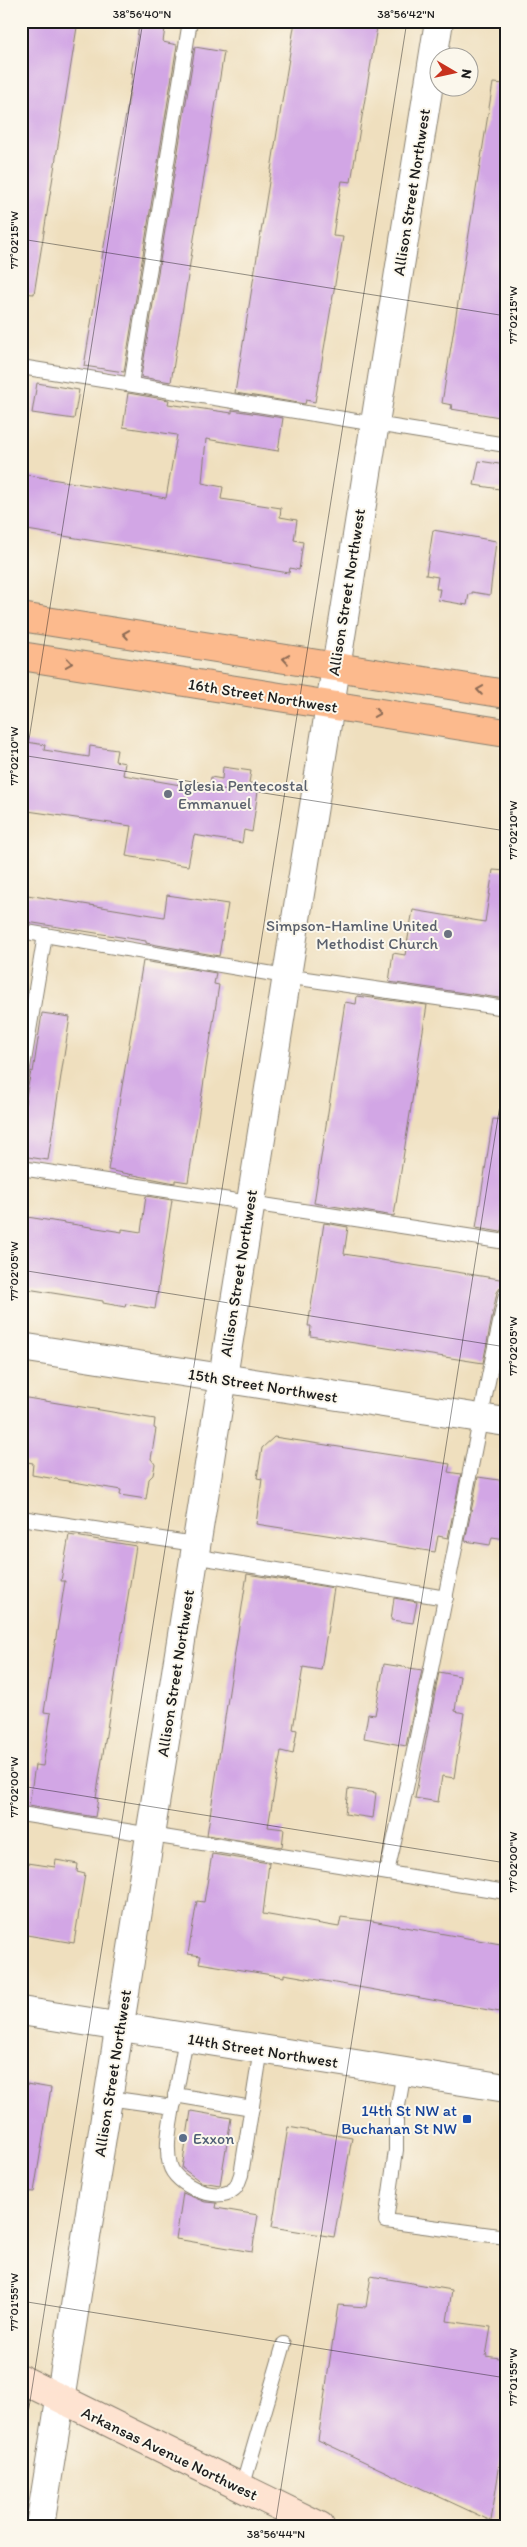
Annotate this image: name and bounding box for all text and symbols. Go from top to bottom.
text: 38°56'40"N [113,7,171,21]
text: 38°56'42"N [377,7,435,21]
north arrow [430,48,480,98]
text: N [457,68,475,80]
street label: Allison Street Northwest [389,107,434,277]
text: 77°02'15"W [7,211,21,269]
text: 77°02'15"W [506,286,520,344]
street label: Allison Street Northwest [324,507,369,677]
one-way arrow [121,629,130,639]
one-way arrow [282,654,290,665]
one-way arrow [65,658,74,668]
street label: 16th Street Northwest [187,674,339,717]
one-way arrow [475,685,483,696]
one-way arrow [372,707,381,717]
text: 77°02'10"W [7,727,21,785]
place label: Iglesia Pentecostal Emmanuel [178,776,309,813]
marker: Iglesia Pentecostal Emmanuel [162,788,174,800]
text: 77°02'10"W [506,801,520,859]
place label: Simpson-Hamline United Methodist Church [266,916,438,953]
marker: Simpson-Hamline United Methodist Church [442,928,454,940]
street label: Allison Street Northwest [216,1188,261,1358]
text: 77°02'05"W [7,1241,21,1301]
text: 77°02'05"W [506,1316,520,1376]
street label: 15th Street Northwest [187,1364,339,1407]
street label: Allison Street Northwest [153,1588,198,1758]
text: 77°02'00"W [7,1757,21,1817]
text: 77°02'00"W [506,1832,520,1892]
street label: Allison Street Northwest [90,1988,135,2158]
street label: 14th Street Northwest [186,2029,340,2072]
place label: 14th St NW at Buchanan St NW [341,2101,457,2138]
marker: 14th St NW at Buchanan St NW [461,2113,473,2125]
place label: Exxon [193,2129,234,2148]
marker: Exxon [177,2132,189,2144]
text: 77°01'55"W [7,2273,21,2331]
text: 77°01'55"W [506,2348,520,2406]
street label: Arkansas Avenue Northwest [79,2402,261,2504]
text: 38°56'44"N [247,2527,305,2541]

